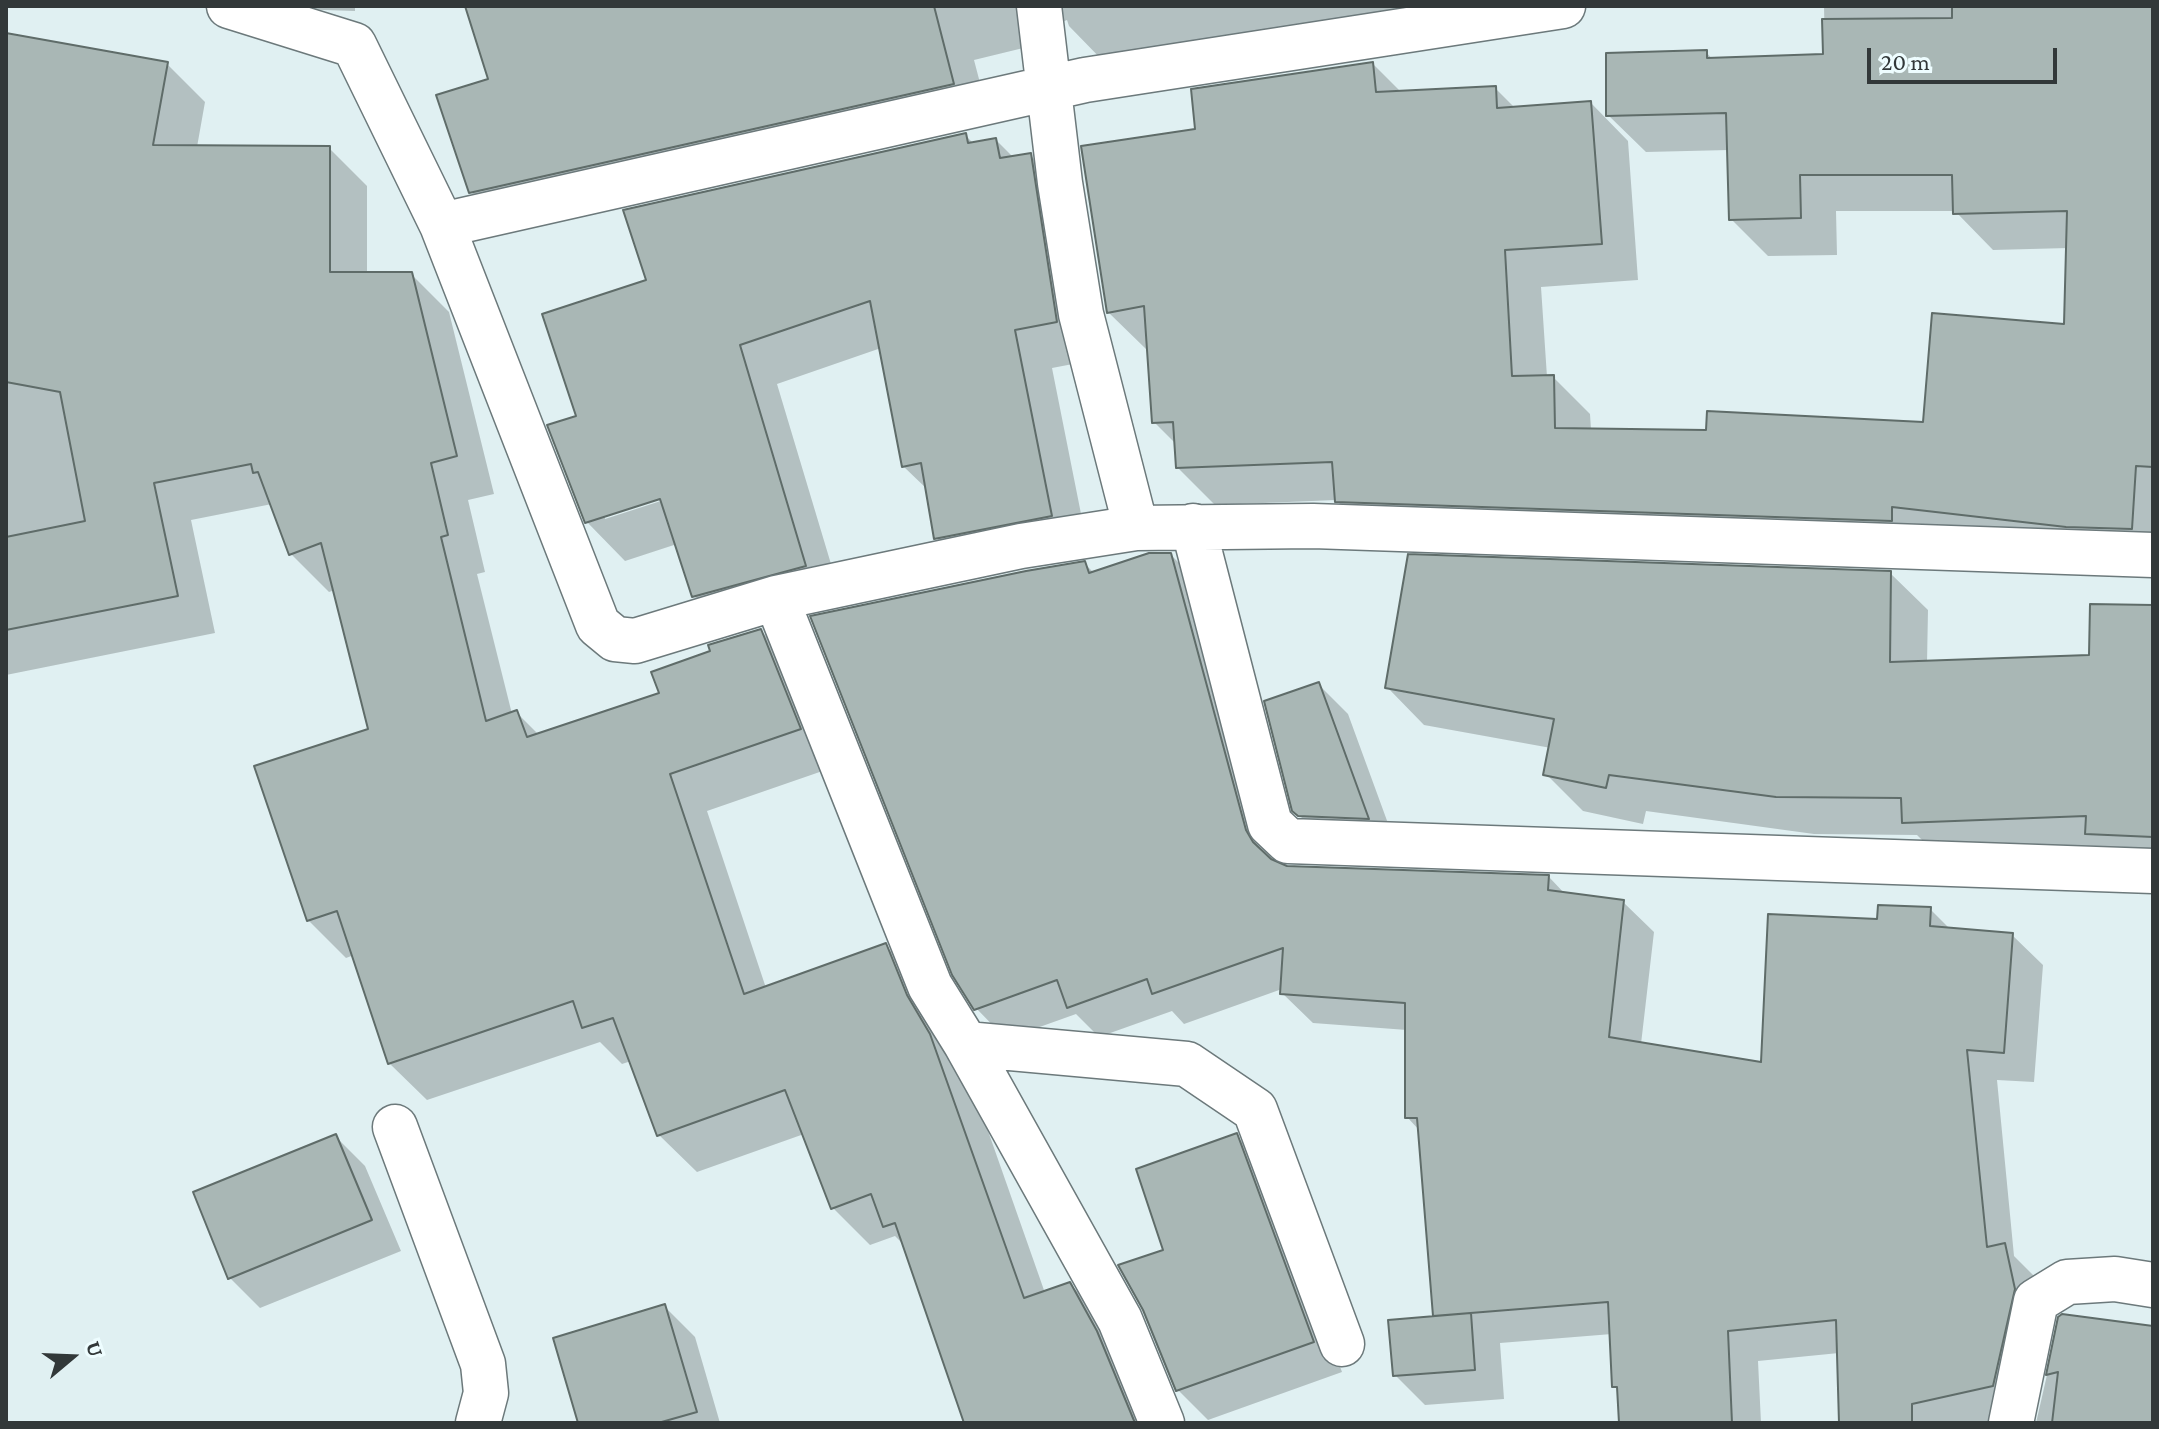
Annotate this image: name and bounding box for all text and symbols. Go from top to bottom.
scale bar [1871,32,2061,82]
text: 20 m [1881,48,1930,75]
north arrow [32,1317,112,1397]
text: U [81,1338,109,1360]

